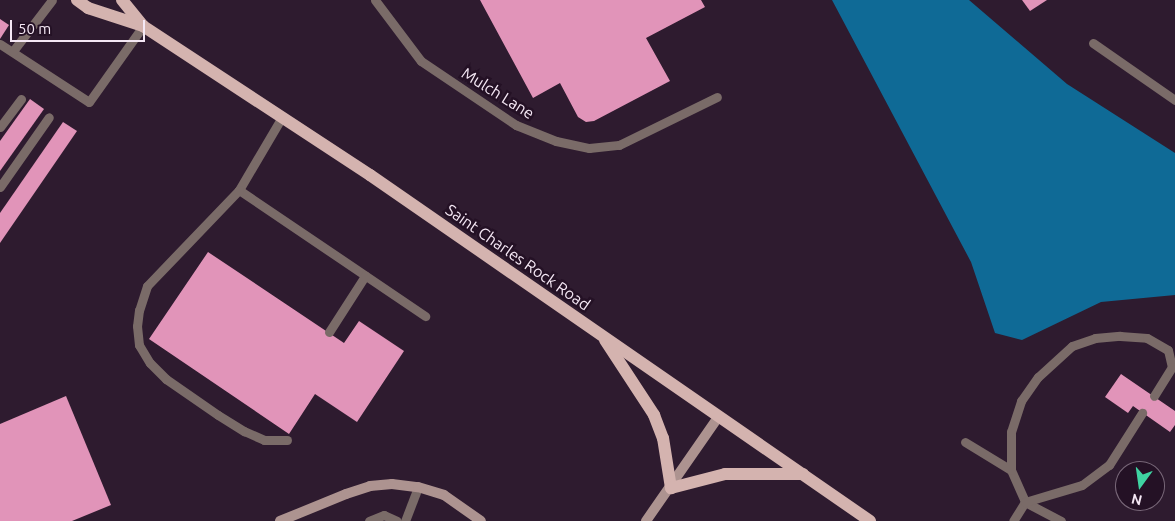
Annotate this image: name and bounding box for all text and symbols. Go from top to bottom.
scale bar [12,10,148,42]
text: 50 m [18,20,51,37]
street label: Mulch Lane [458,63,538,123]
street label: Saint Charles Rock Road [442,200,594,314]
north arrow [1115,461,1165,511]
text: N [1130,491,1144,509]

